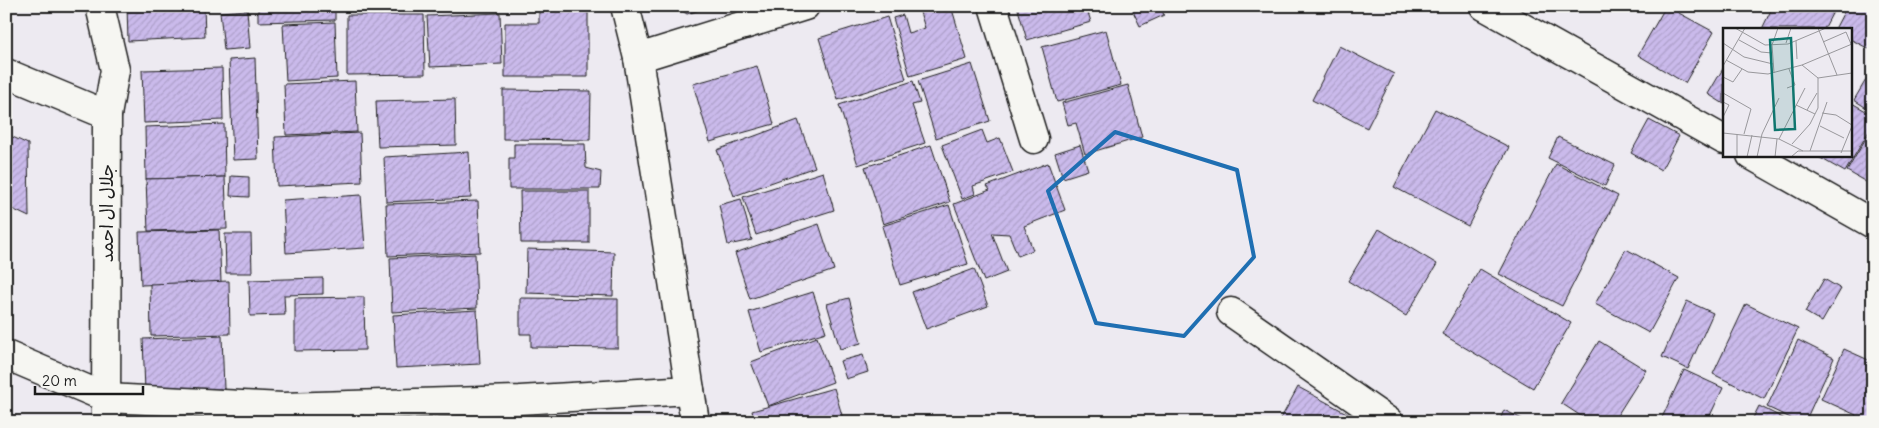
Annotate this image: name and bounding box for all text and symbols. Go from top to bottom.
inset map [1723,28,1852,156]
street label: جلال ال احمد [95,164,118,262]
scale bar [35,363,142,395]
text: 20 m [42,371,77,390]

